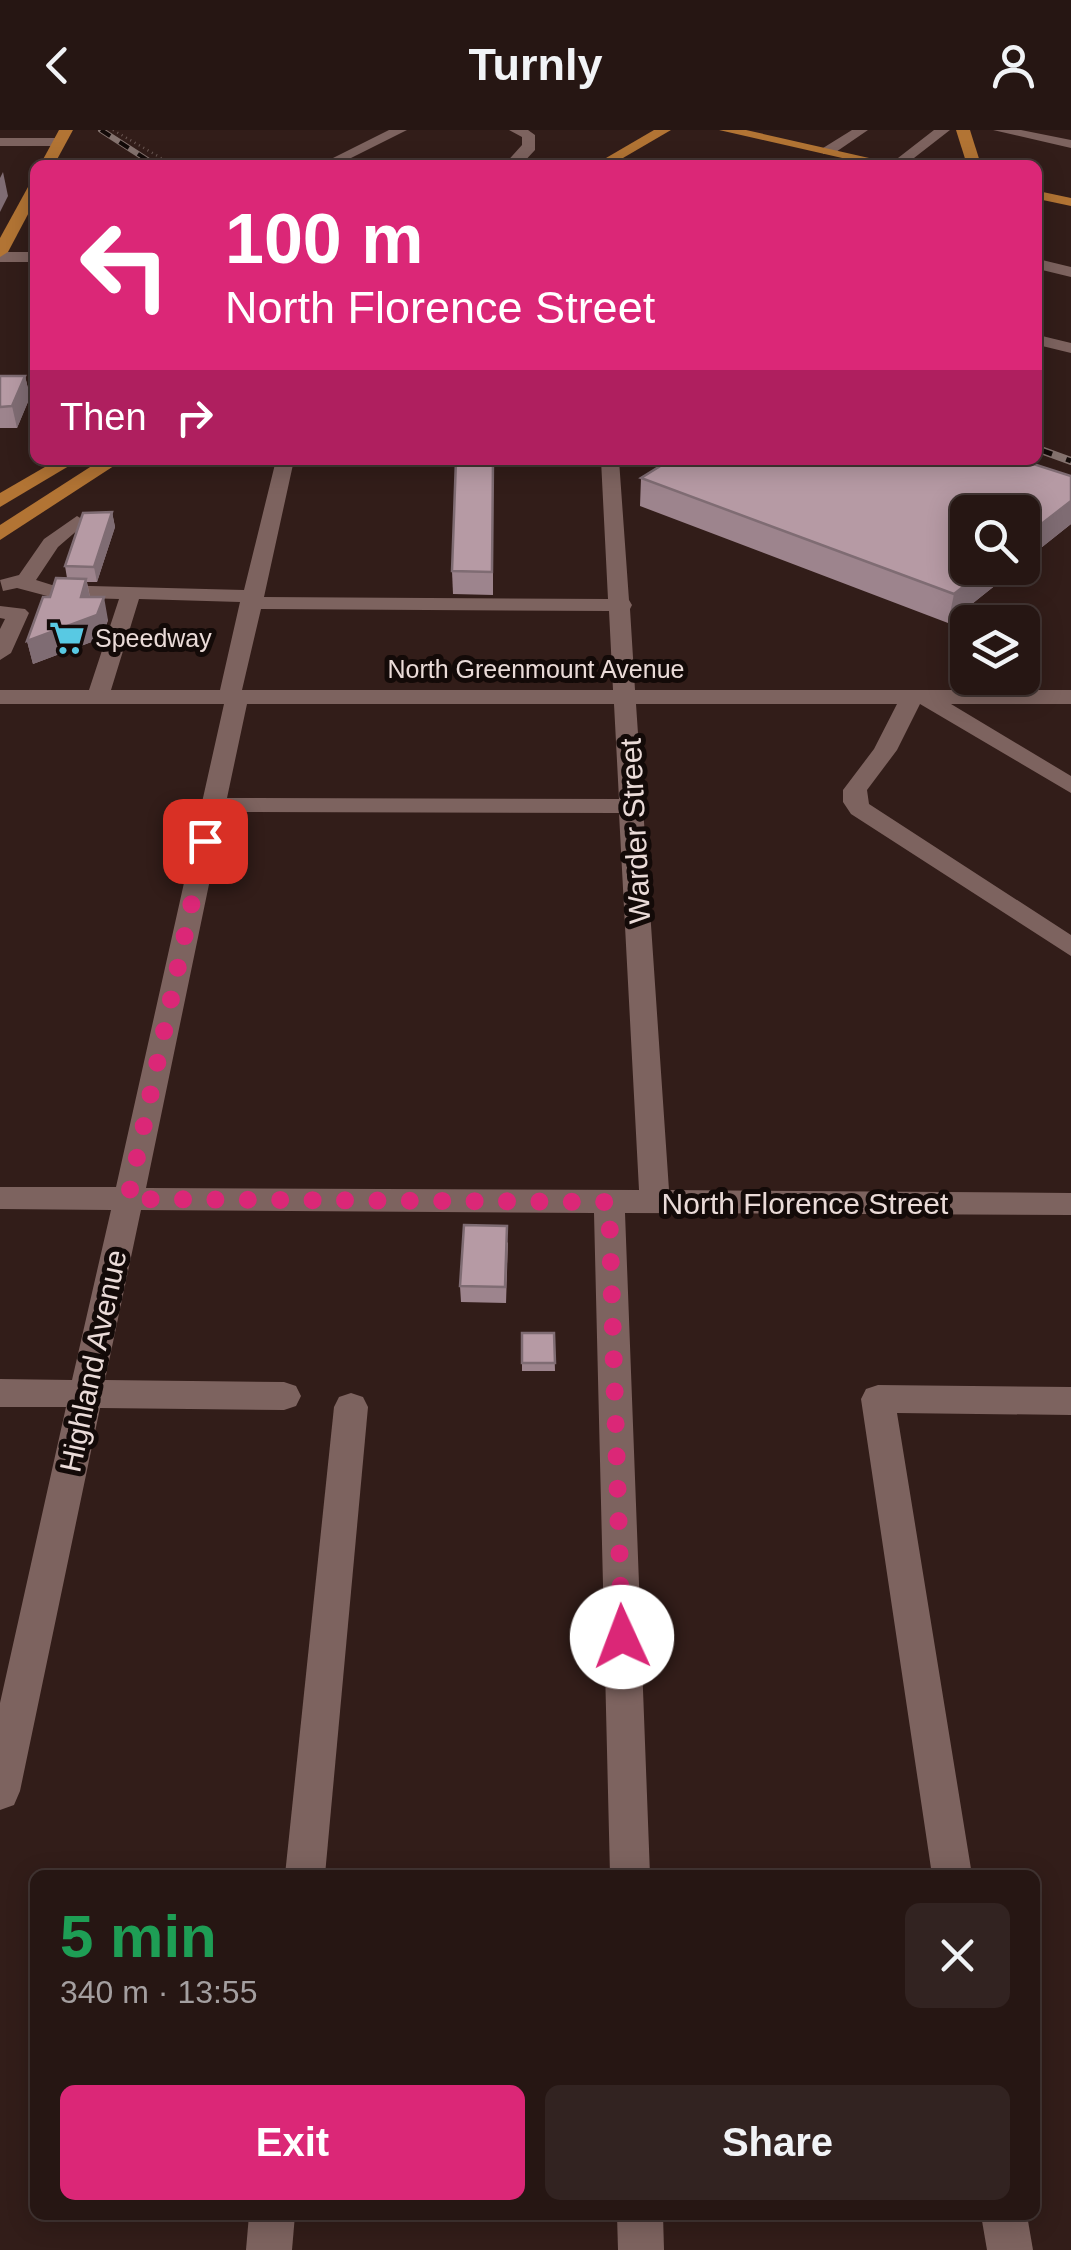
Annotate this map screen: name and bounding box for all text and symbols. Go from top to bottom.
icon: back [30,38,85,93]
icon: person [986,38,1041,93]
text: Turnly [468,39,603,90]
icon: left [60,200,190,330]
text: 100 m [225,200,423,278]
text: North Florence Street [225,282,655,333]
icon: right [167,390,222,445]
text: Then [60,396,147,438]
map controls [950,495,1040,695]
button: search [950,495,1040,585]
button: layers [950,605,1040,695]
supermarket icon: Speedway [48,619,86,657]
place label: Speedway [95,624,212,652]
street label: North Greenmount Avenue [388,655,684,683]
street label: Warder Street [614,737,656,925]
pin [163,799,248,884]
icon: arrive [178,814,233,869]
street label: North Florence Street [662,1187,949,1220]
street label: Highland Avenue [53,1247,133,1475]
position arrow [570,1585,674,1689]
text: 5 min [60,1903,217,1970]
button: close [905,1903,1010,2008]
text: 340 m · 13:55 [60,1974,257,2010]
button: Exit [60,2085,525,2200]
button: Share [545,2085,1010,2200]

